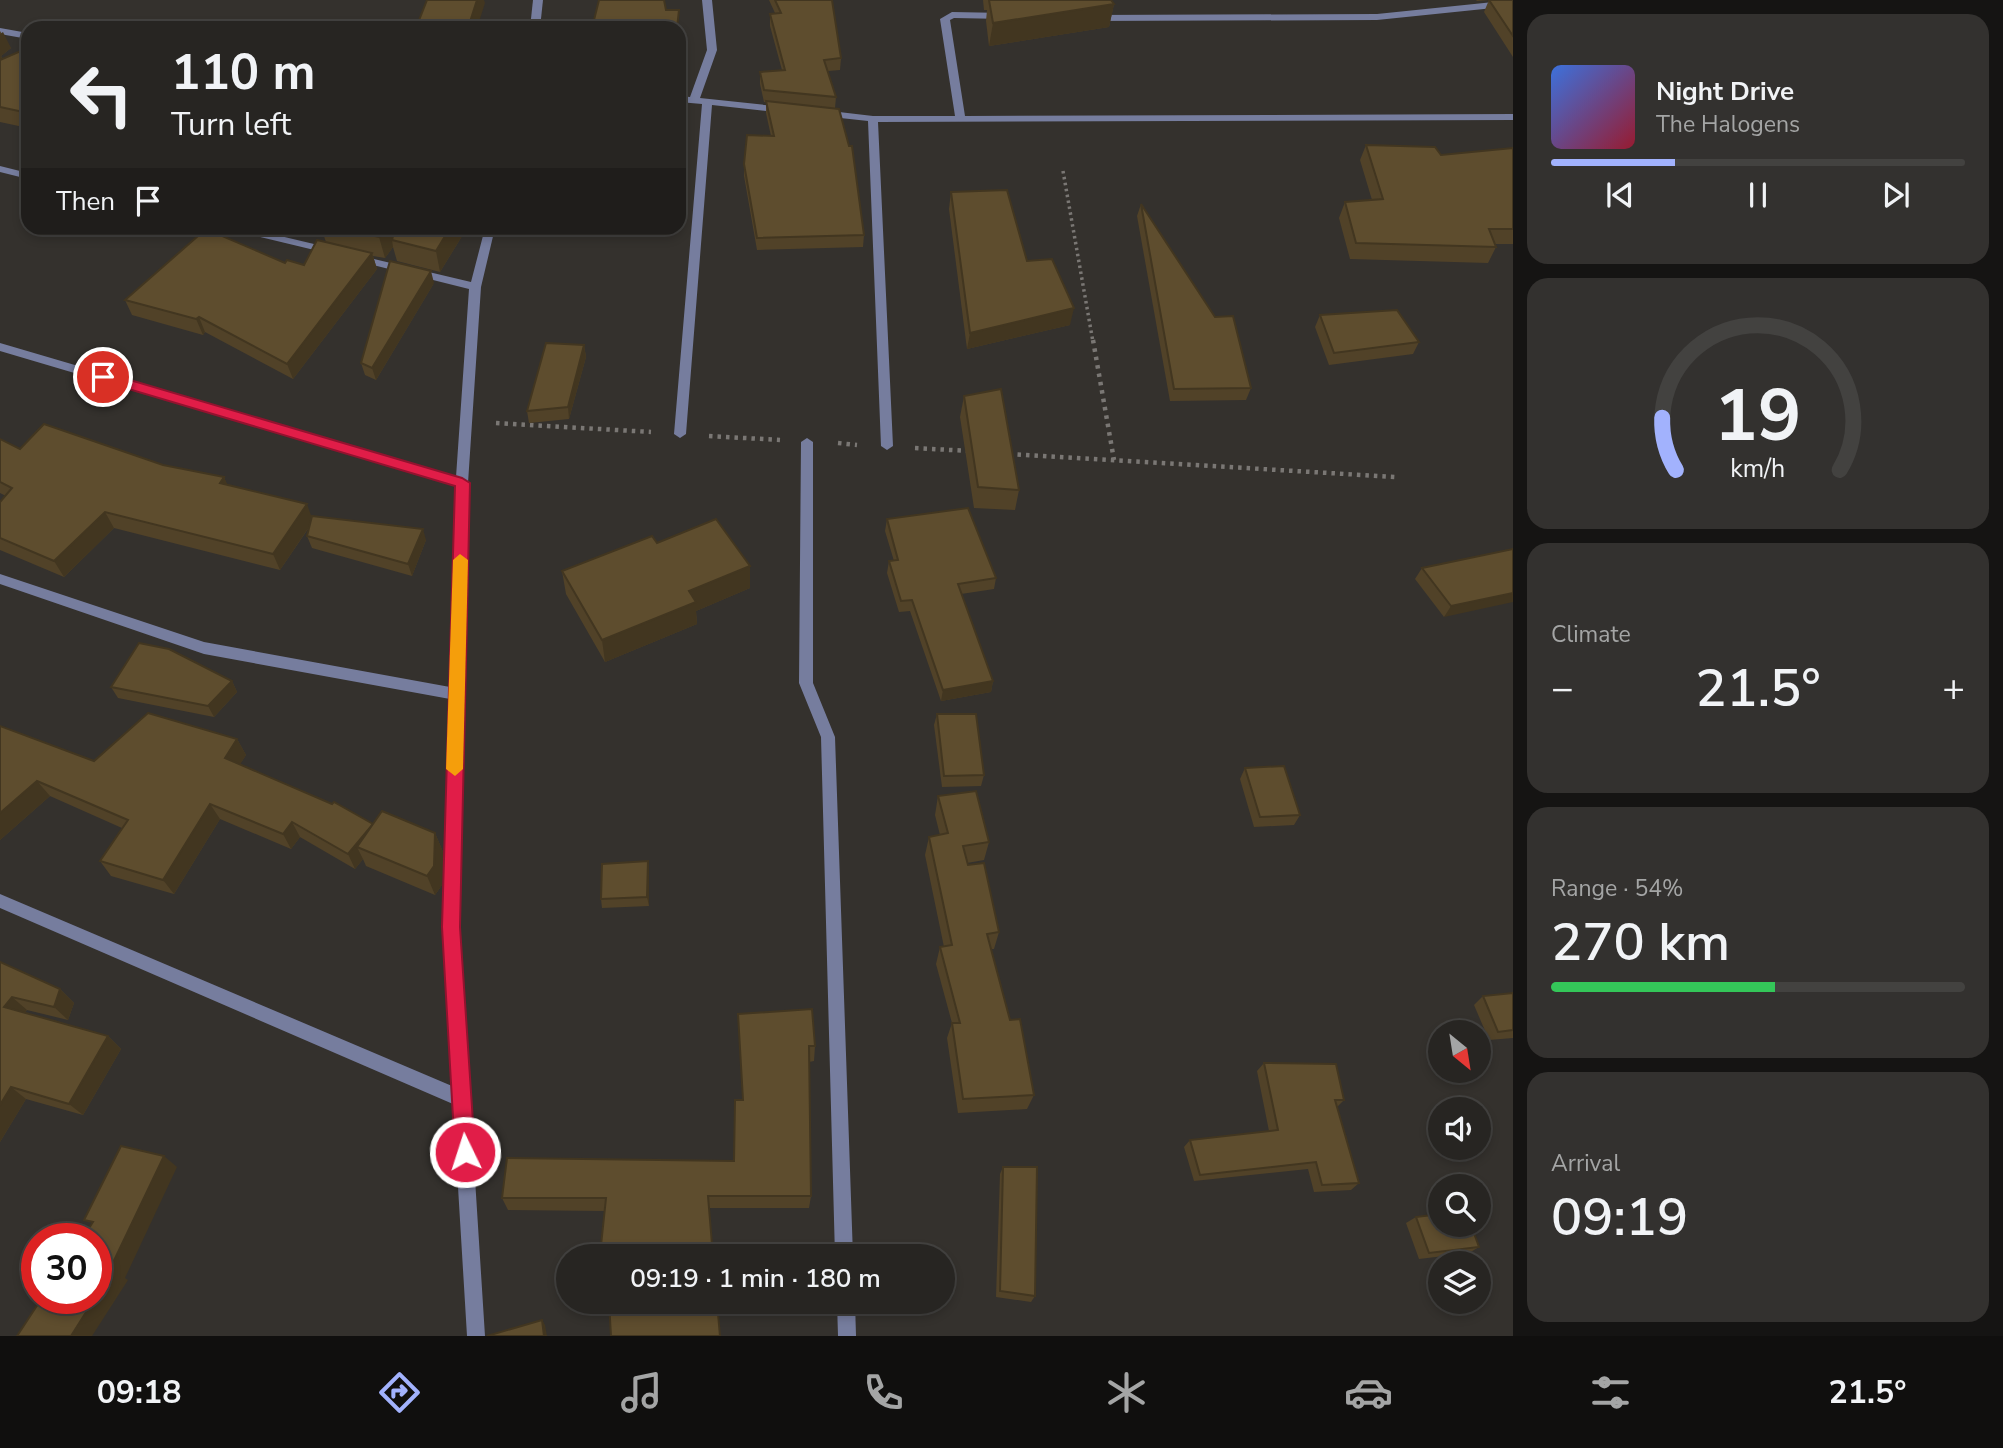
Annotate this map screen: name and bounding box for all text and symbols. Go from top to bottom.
text: 110 m [171,39,315,106]
icon: left [56,49,147,140]
text: Night Drive [1656,74,1794,109]
text: Turn left [171,103,291,146]
text: The Halogens [1656,109,1800,140]
icon: previous [1601,176,1639,214]
icon: pause [1739,176,1777,214]
icon: next [1877,176,1915,214]
icon: arrive [129,182,167,220]
text: Then [56,184,115,219]
pin [73,347,133,407]
icon: arrive [84,358,122,396]
text: 19 [1714,366,1802,466]
text: km/h [1730,451,1786,485]
text: Climate [1551,619,1631,650]
text: 21.5° [1695,653,1821,724]
text: − [1551,663,1574,714]
text: + [1942,663,1965,714]
text: Range · 54% [1551,873,1683,904]
text: 270 km [1551,907,1730,978]
north arrow [1428,1020,1491,1083]
map controls [1428,1020,1491,1314]
button: sound [1428,1097,1491,1160]
position arrow [428,1115,502,1189]
text: Arrival [1551,1148,1620,1179]
button: search [1428,1174,1491,1237]
text: 09:19 [1551,1182,1688,1253]
speed limit sign: 30 [21,1223,112,1314]
button: layers [1428,1251,1491,1314]
text: 09:19 · 1 min · 180 m [630,1261,881,1296]
icon: directions [375,1368,424,1417]
icon: music [617,1368,666,1417]
icon: phone [859,1368,908,1417]
icon: climate [1102,1368,1151,1417]
icon: car [1344,1368,1393,1417]
icon: filters [1586,1368,1635,1417]
text: 09:18 [97,1371,181,1414]
text: 21.5° [1829,1371,1906,1414]

